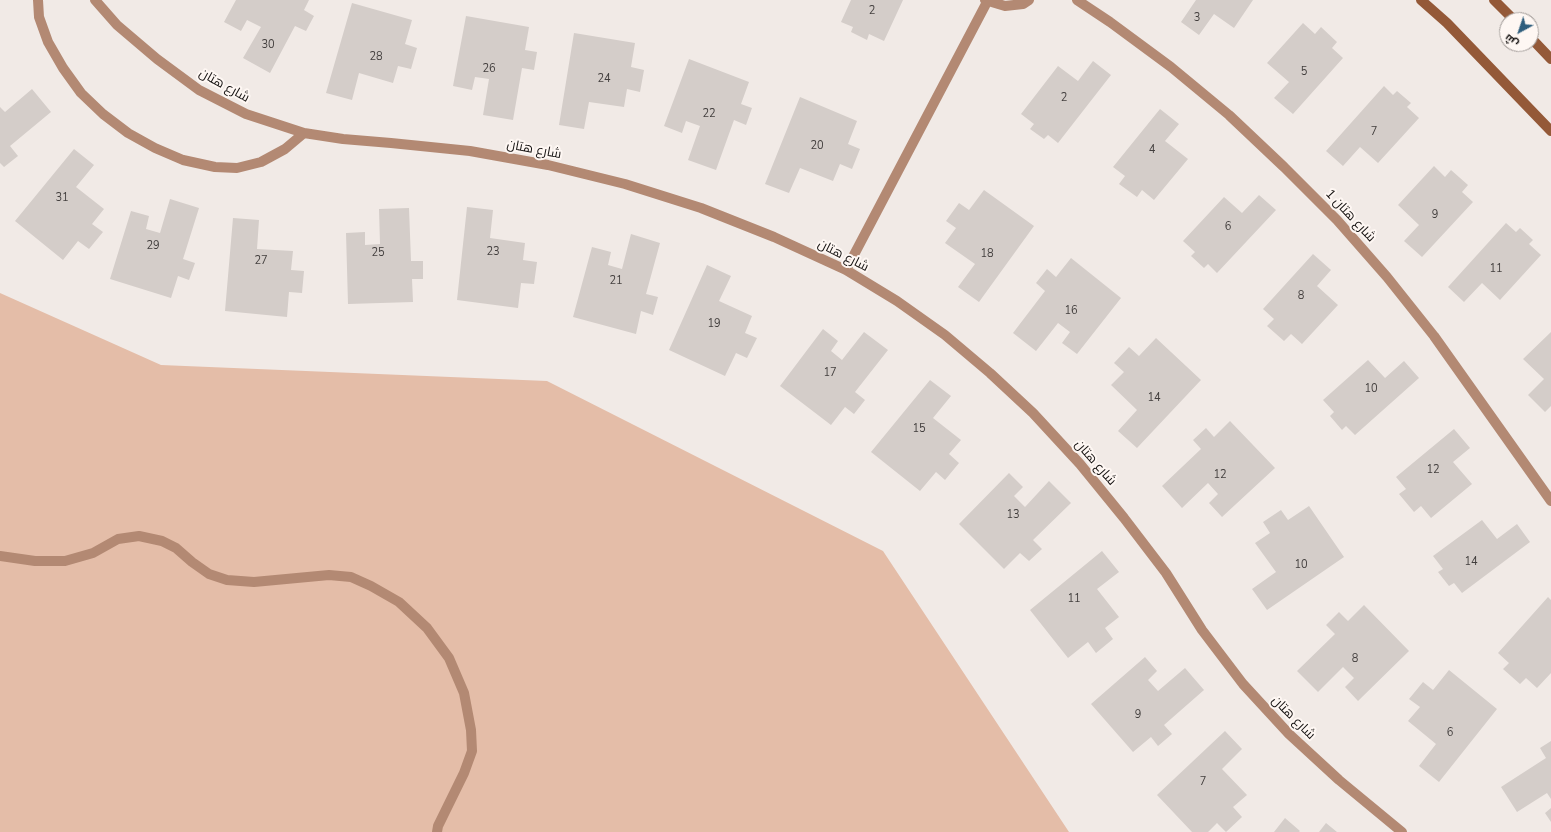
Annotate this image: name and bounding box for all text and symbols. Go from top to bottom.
house number: 2 [869,4,875,18]
house number: 3 [1194,11,1200,25]
north arrow [1499,12,1539,52]
text: ش [1501,31,1522,51]
house number: 30 [261,38,275,52]
house number: 28 [369,50,383,64]
house number: 26 [482,62,496,76]
house number: 5 [1301,65,1307,79]
street label: شارع هتان [196,66,252,106]
house number: 24 [597,72,611,86]
house number: 2 [1061,91,1067,105]
house number: 22 [702,107,716,121]
house number: 7 [1371,125,1377,139]
street label: شارع هتان [505,137,563,163]
house number: 20 [810,139,824,153]
house number: 4 [1149,143,1155,157]
street label: شارع هتان 1 [1322,186,1378,246]
house number: 31 [55,191,69,205]
house number: 9 [1432,208,1438,222]
house number: 6 [1225,220,1231,234]
street label: شارع هتان [815,237,871,275]
house number: 29 [146,239,160,253]
house number: 23 [486,245,500,259]
house number: 25 [371,246,385,260]
house number: 18 [980,247,994,261]
house number: 27 [254,254,268,268]
house number: 11 [1489,262,1503,276]
house number: 21 [609,274,623,288]
house number: 8 [1298,289,1304,303]
house number: 16 [1064,304,1078,318]
house number: 19 [707,317,721,331]
house number: 17 [823,366,837,380]
house number: 10 [1364,382,1378,396]
house number: 14 [1147,391,1161,405]
house number: 15 [912,422,926,436]
street label: شارع هتان [1071,437,1119,489]
house number: 12 [1426,463,1440,477]
house number: 12 [1213,468,1227,482]
house number: 13 [1006,508,1020,522]
house number: 14 [1464,555,1478,569]
house number: 10 [1294,558,1308,572]
house number: 11 [1067,592,1081,606]
house number: 8 [1352,652,1358,666]
street label: شارع هتان [1268,693,1318,743]
house number: 9 [1135,708,1141,722]
house number: 6 [1447,726,1453,740]
house number: 7 [1200,775,1206,789]

